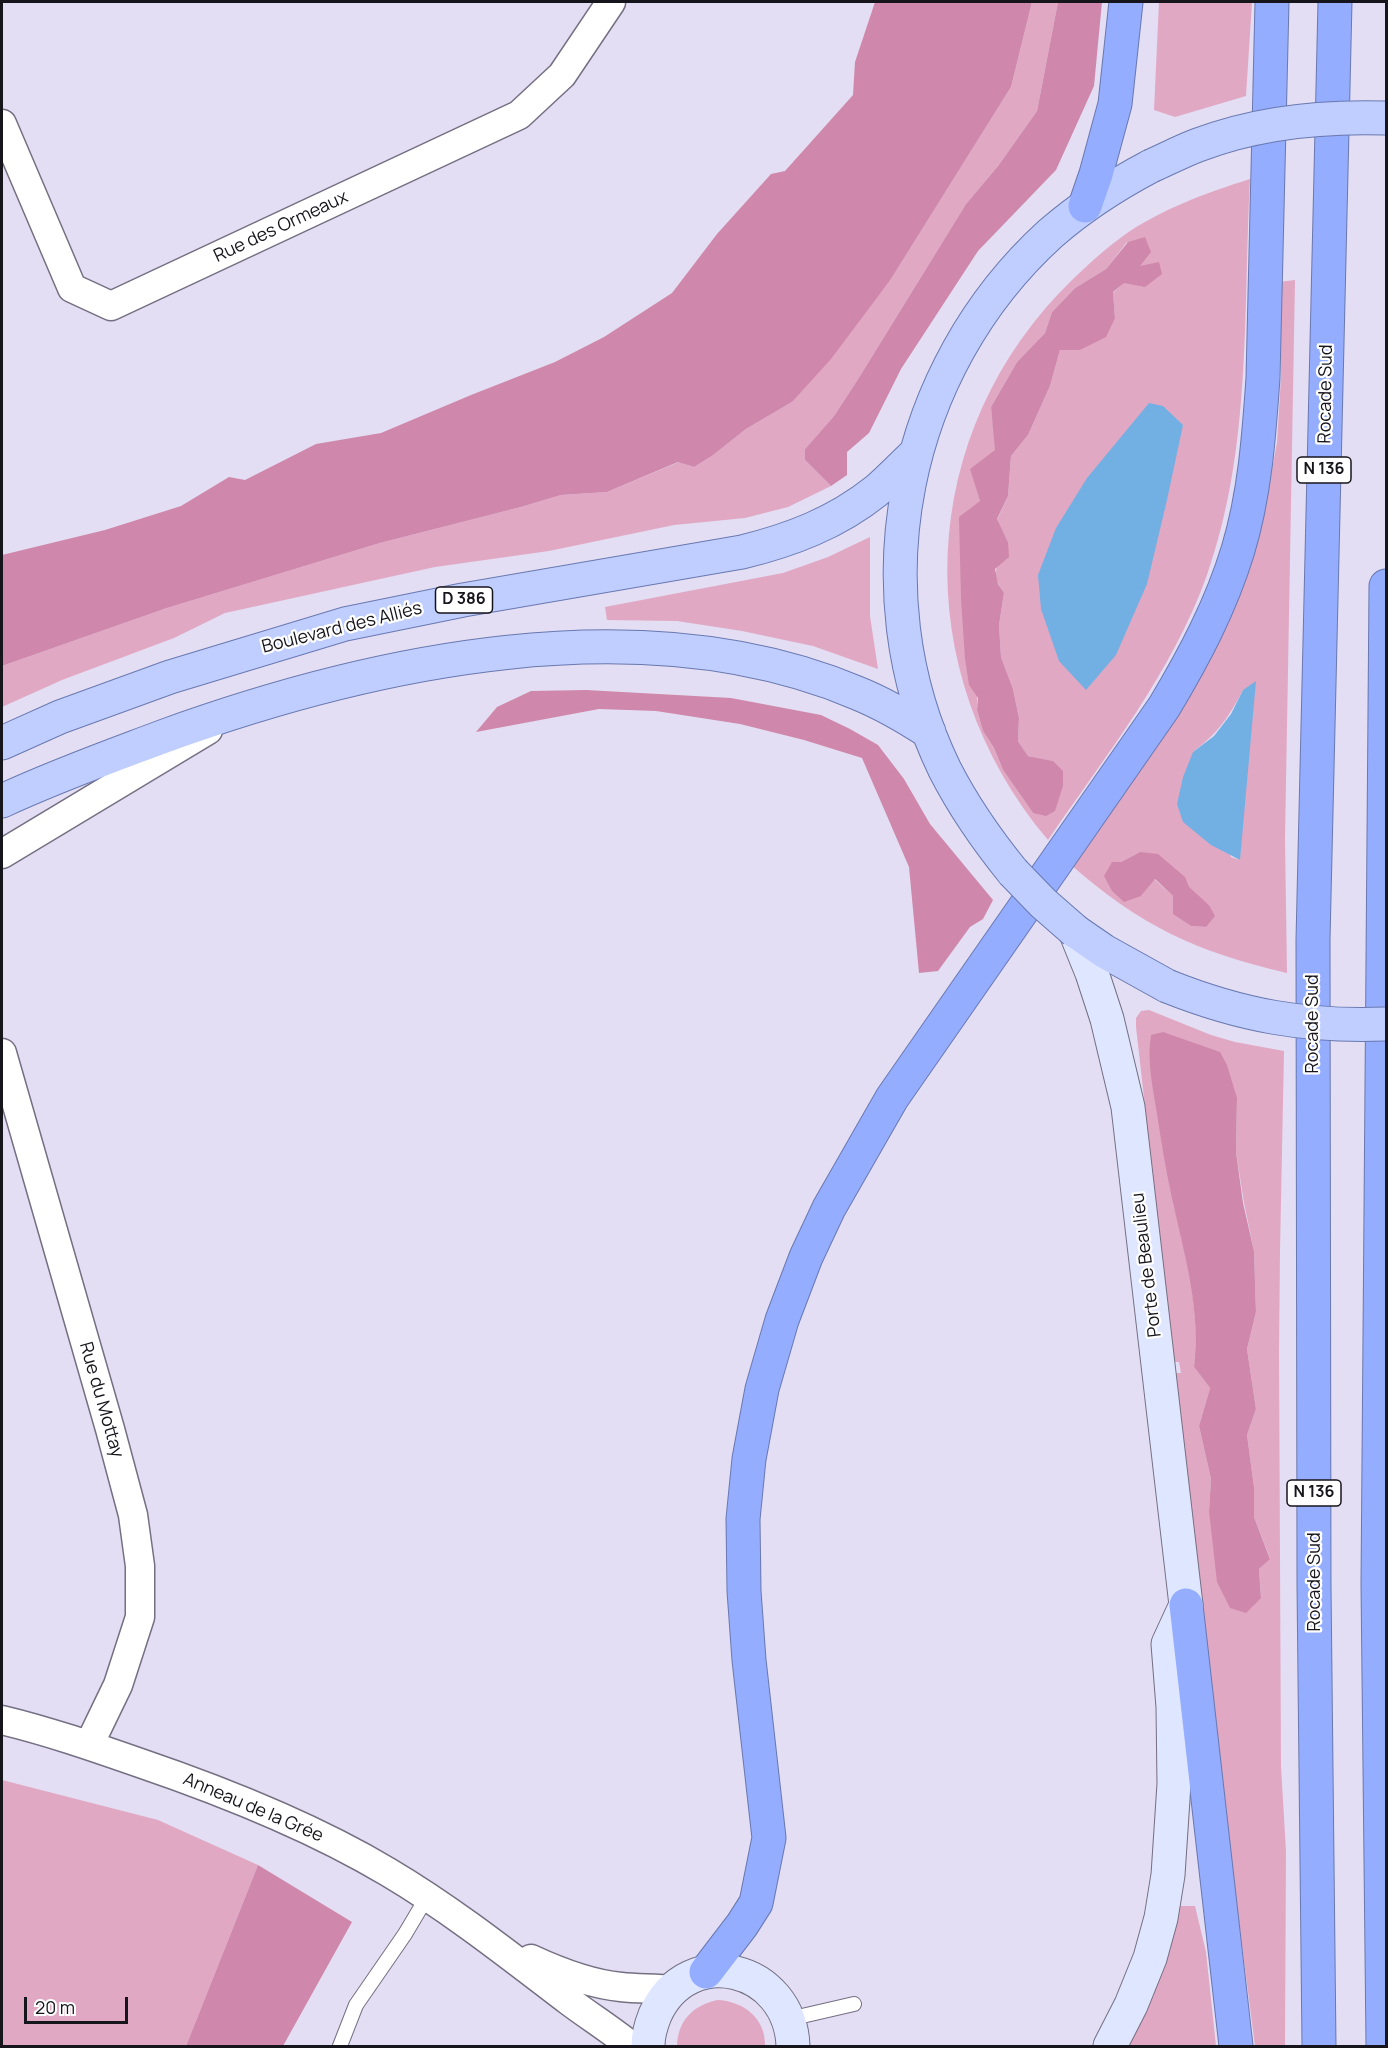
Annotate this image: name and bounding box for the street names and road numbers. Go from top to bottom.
street label: Rue des Ormeaux [210,186,352,268]
street label: Rocade Sud [1314,344,1338,444]
road number: N 136 [1297,457,1351,483]
road number: D 386 [436,587,492,613]
street label: Boulevard des Alliés [260,598,424,658]
street label: Rocade Sud [1302,974,1324,1074]
street label: Porte de Beaulieu [1127,1192,1167,1338]
street label: Rue du Mottay [74,1340,128,1460]
road number: N 136 [1287,1480,1341,1506]
street label: Rocade Sud [1304,1532,1326,1632]
street label: Anneau de la Grée [180,1769,326,1847]

